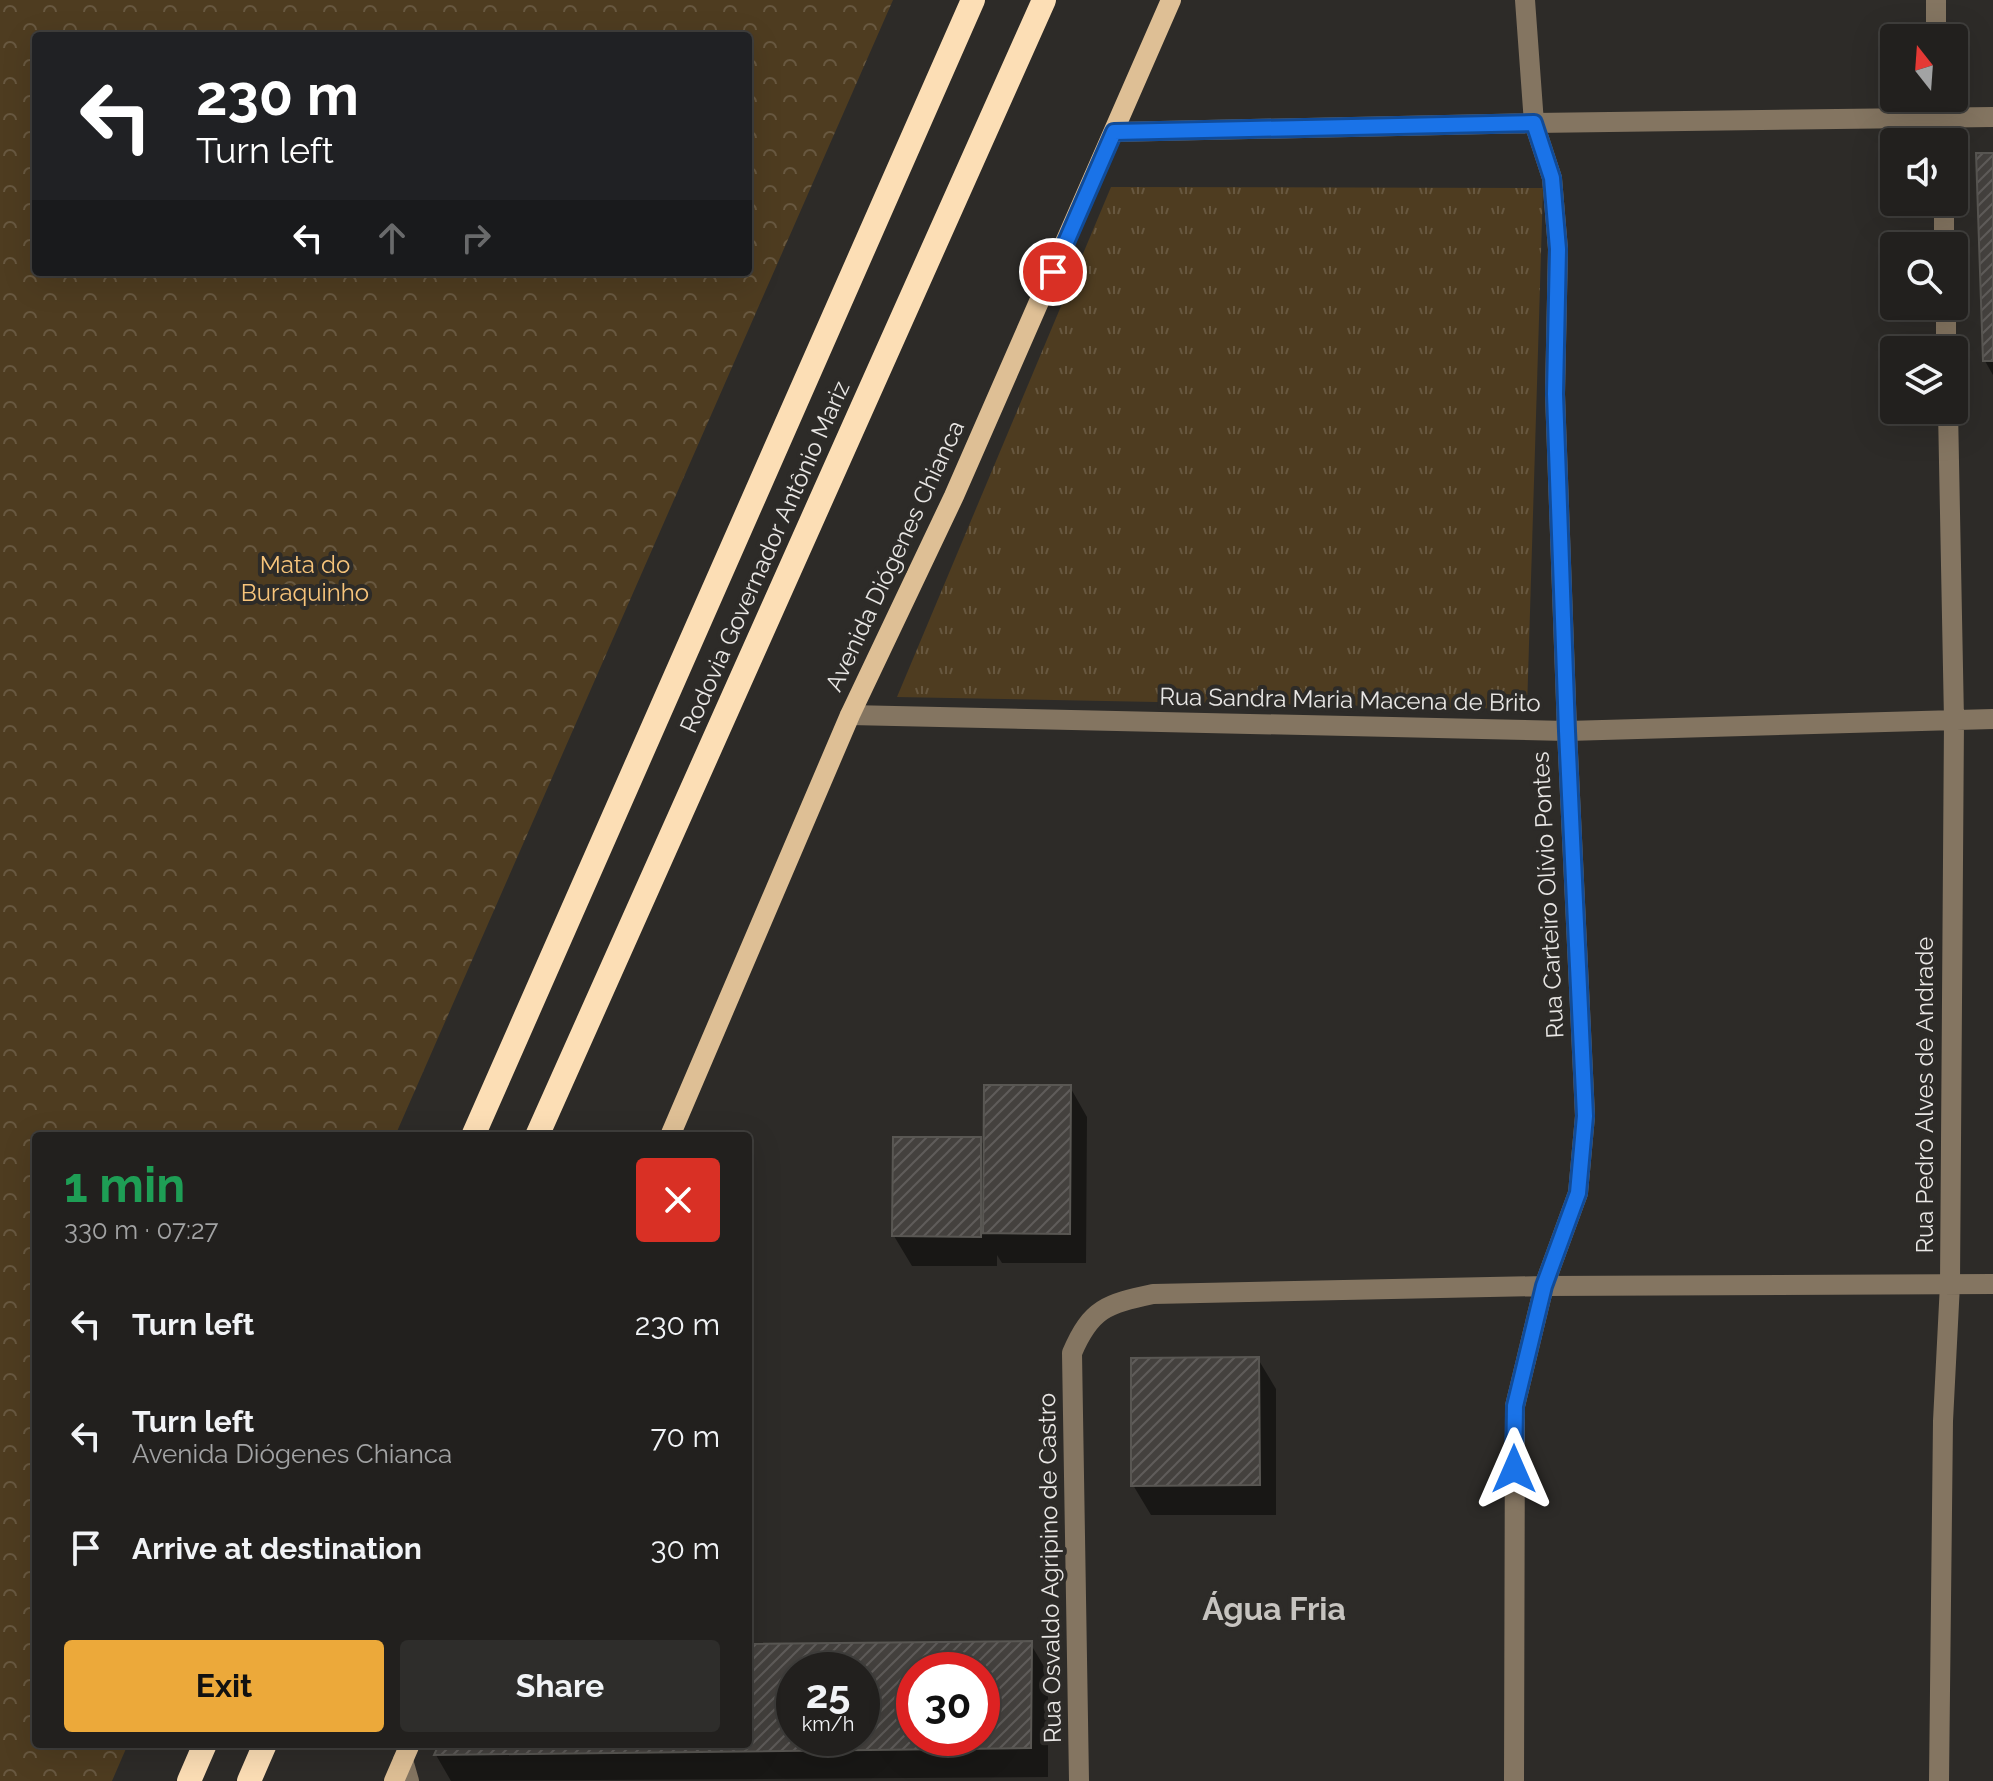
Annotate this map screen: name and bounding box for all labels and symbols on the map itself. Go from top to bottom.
north arrow [1880,24,1968,112]
pin [1019,238,1087,306]
street label: Rodovia Governador Antônio Mariz [674,376,856,737]
street label: Avenida Diógenes Chianca [819,416,970,696]
park label: Mata do Buraquinho [241,550,369,607]
street label: Rua Sandra Maria Macena de Brito [1159,682,1541,717]
street label: Rua Carteiro Olívio Pontes [1526,751,1569,1039]
street label: Rua Pedro Alves de Andrade [1910,937,1939,1253]
street label: Rua Osvaldo Agripino de Castro [1032,1393,1067,1743]
position arrow [1472,1427,1556,1511]
district label: Água Fria [1202,1590,1346,1627]
speed limit sign: 30 [896,1652,1000,1756]

